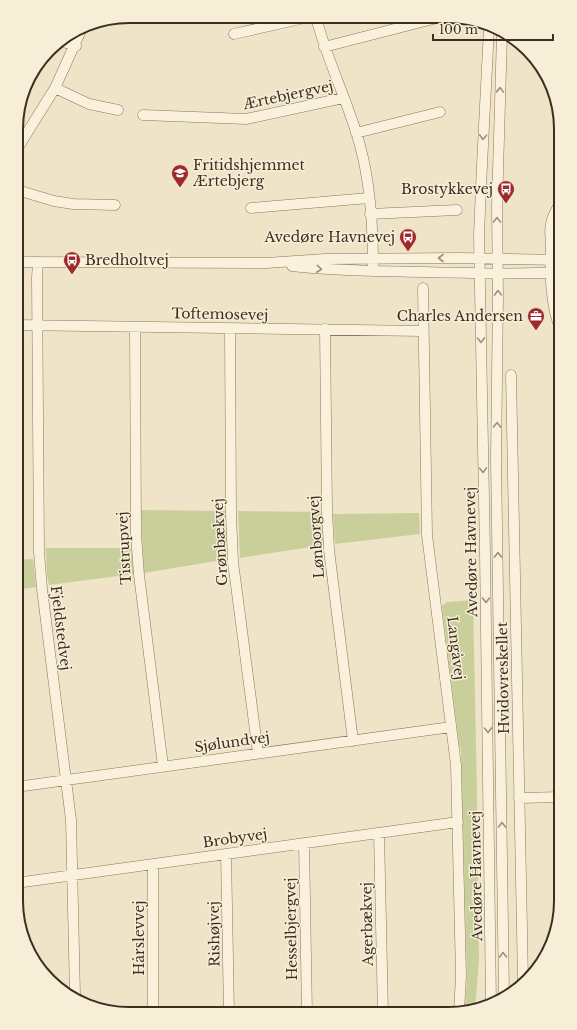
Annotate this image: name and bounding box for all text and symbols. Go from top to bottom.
scale bar [433,16,553,42]
text: 100 m [439,22,478,37]
street label: Ærtebjergvej [240,77,335,114]
one-way arrow [496,87,504,93]
one-way arrow [479,134,488,140]
place label: Fritidshjemmet Ærtebjerg [192,156,306,190]
school or university icon: Fritidshjemmet Ærtebjerg [170,163,190,188]
bus stop icon: Brostykkevej [496,179,516,204]
place label: Brostykkevej [401,180,493,198]
one-way arrow [492,217,501,223]
bus stop icon: Avedøre Havnevej [398,227,418,252]
place label: Avedøre Havnevej [264,228,395,246]
bus stop icon: Bredholtvej [62,250,82,275]
place label: Bredholtvej [85,251,169,269]
one-way arrow [438,254,444,262]
one-way arrow [315,264,322,273]
one-way arrow [493,290,502,296]
street label: Toftemosevej [171,304,269,324]
office icon: Charles Andersen [526,306,546,331]
place label: Charles Andersen [397,307,523,325]
one-way arrow [477,337,485,343]
one-way arrow [493,422,501,428]
one-way arrow [479,467,488,473]
street label: Avedøre Havnevej [461,487,481,618]
street label: Lønborgvej [304,495,328,579]
street label: Grønbækvej [209,498,231,586]
street label: Tistrupvej [113,511,135,585]
one-way arrow [494,552,502,558]
street label: Fjeldstedvej [47,585,75,671]
one-way arrow [482,597,490,603]
street label: Langåvej [443,615,469,681]
street label: Hvidovreskellet [493,621,513,734]
one-way arrow [483,727,492,733]
street label: Sjølundvej [193,728,271,756]
street label: Avedøre Havnevej [466,811,486,942]
one-way arrow [498,822,506,828]
street label: Brobyvej [202,825,268,851]
street label: Hesselbjergvej [281,877,301,981]
street label: Agerbækvej [357,882,377,967]
street label: Hårslevvej [130,900,148,976]
street label: Rishøjvej [204,901,224,967]
one-way arrow [499,952,507,958]

